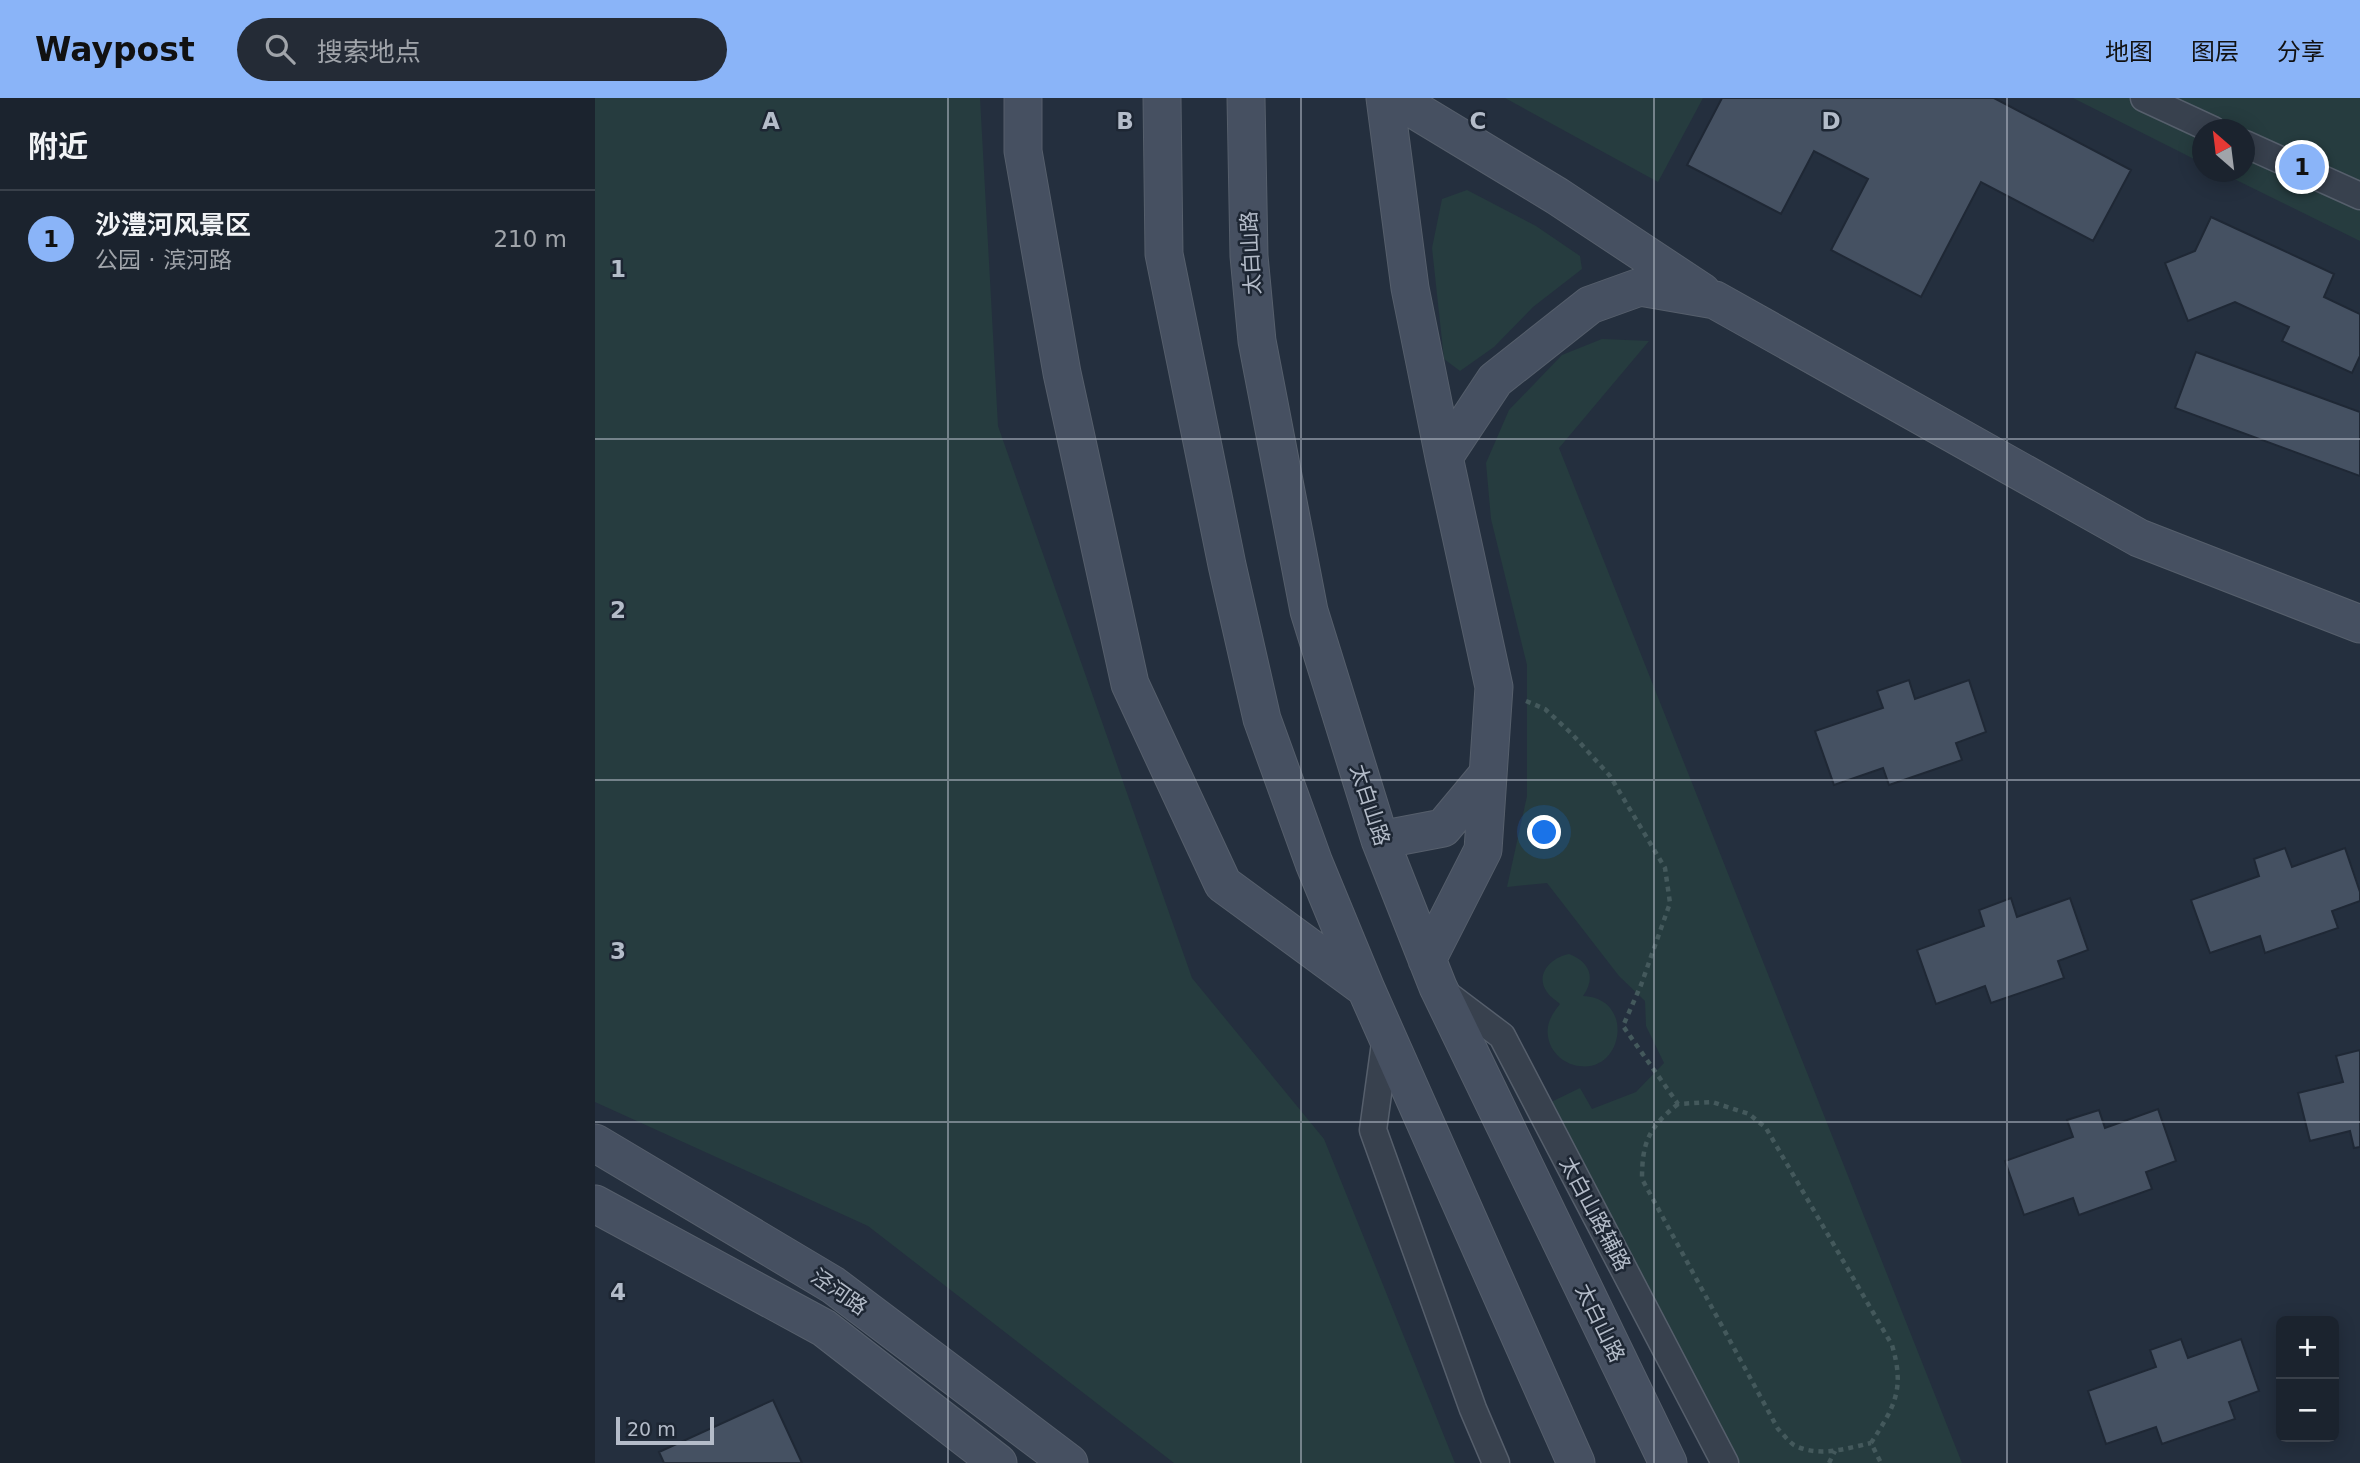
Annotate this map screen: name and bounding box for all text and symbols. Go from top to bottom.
search box [237,18,727,81]
text: Waypost [35,30,195,69]
icon: search [261,30,299,68]
text: 搜索地点 [317,37,421,67]
text: 地图 [2105,38,2153,66]
text: 图层 [2191,38,2239,66]
text: 分享 [2277,38,2325,66]
text: A [762,108,780,134]
text: B [1116,108,1134,134]
text: C [1470,108,1486,134]
text: D [1821,108,1841,134]
north arrow [2192,119,2255,182]
text: 附近 [28,129,88,164]
pin: 1 [2279,141,2325,193]
text: 沙澧河风景区 [95,210,251,240]
street label: 太白山路 [1237,210,1265,296]
text: 1 [43,226,59,252]
text: 210 m [493,226,567,252]
text: 公园 · 滨河路 [95,247,232,273]
text: 1 [610,256,626,282]
text: 2 [610,597,626,623]
street label: 太白山路 [1346,761,1394,849]
your location [1527,815,1561,849]
text: 3 [610,938,626,964]
street label: 太白山路辅路 [1555,1153,1635,1275]
street label: 泾河路 [806,1264,872,1320]
text: 4 [610,1279,626,1305]
street label: 太白山路 [1571,1280,1629,1366]
map controls [2276,1316,2339,1442]
button: + [2276,1316,2339,1379]
button: − [2276,1379,2339,1442]
scale bar [616,1414,714,1446]
text: 20 m [627,1418,676,1440]

